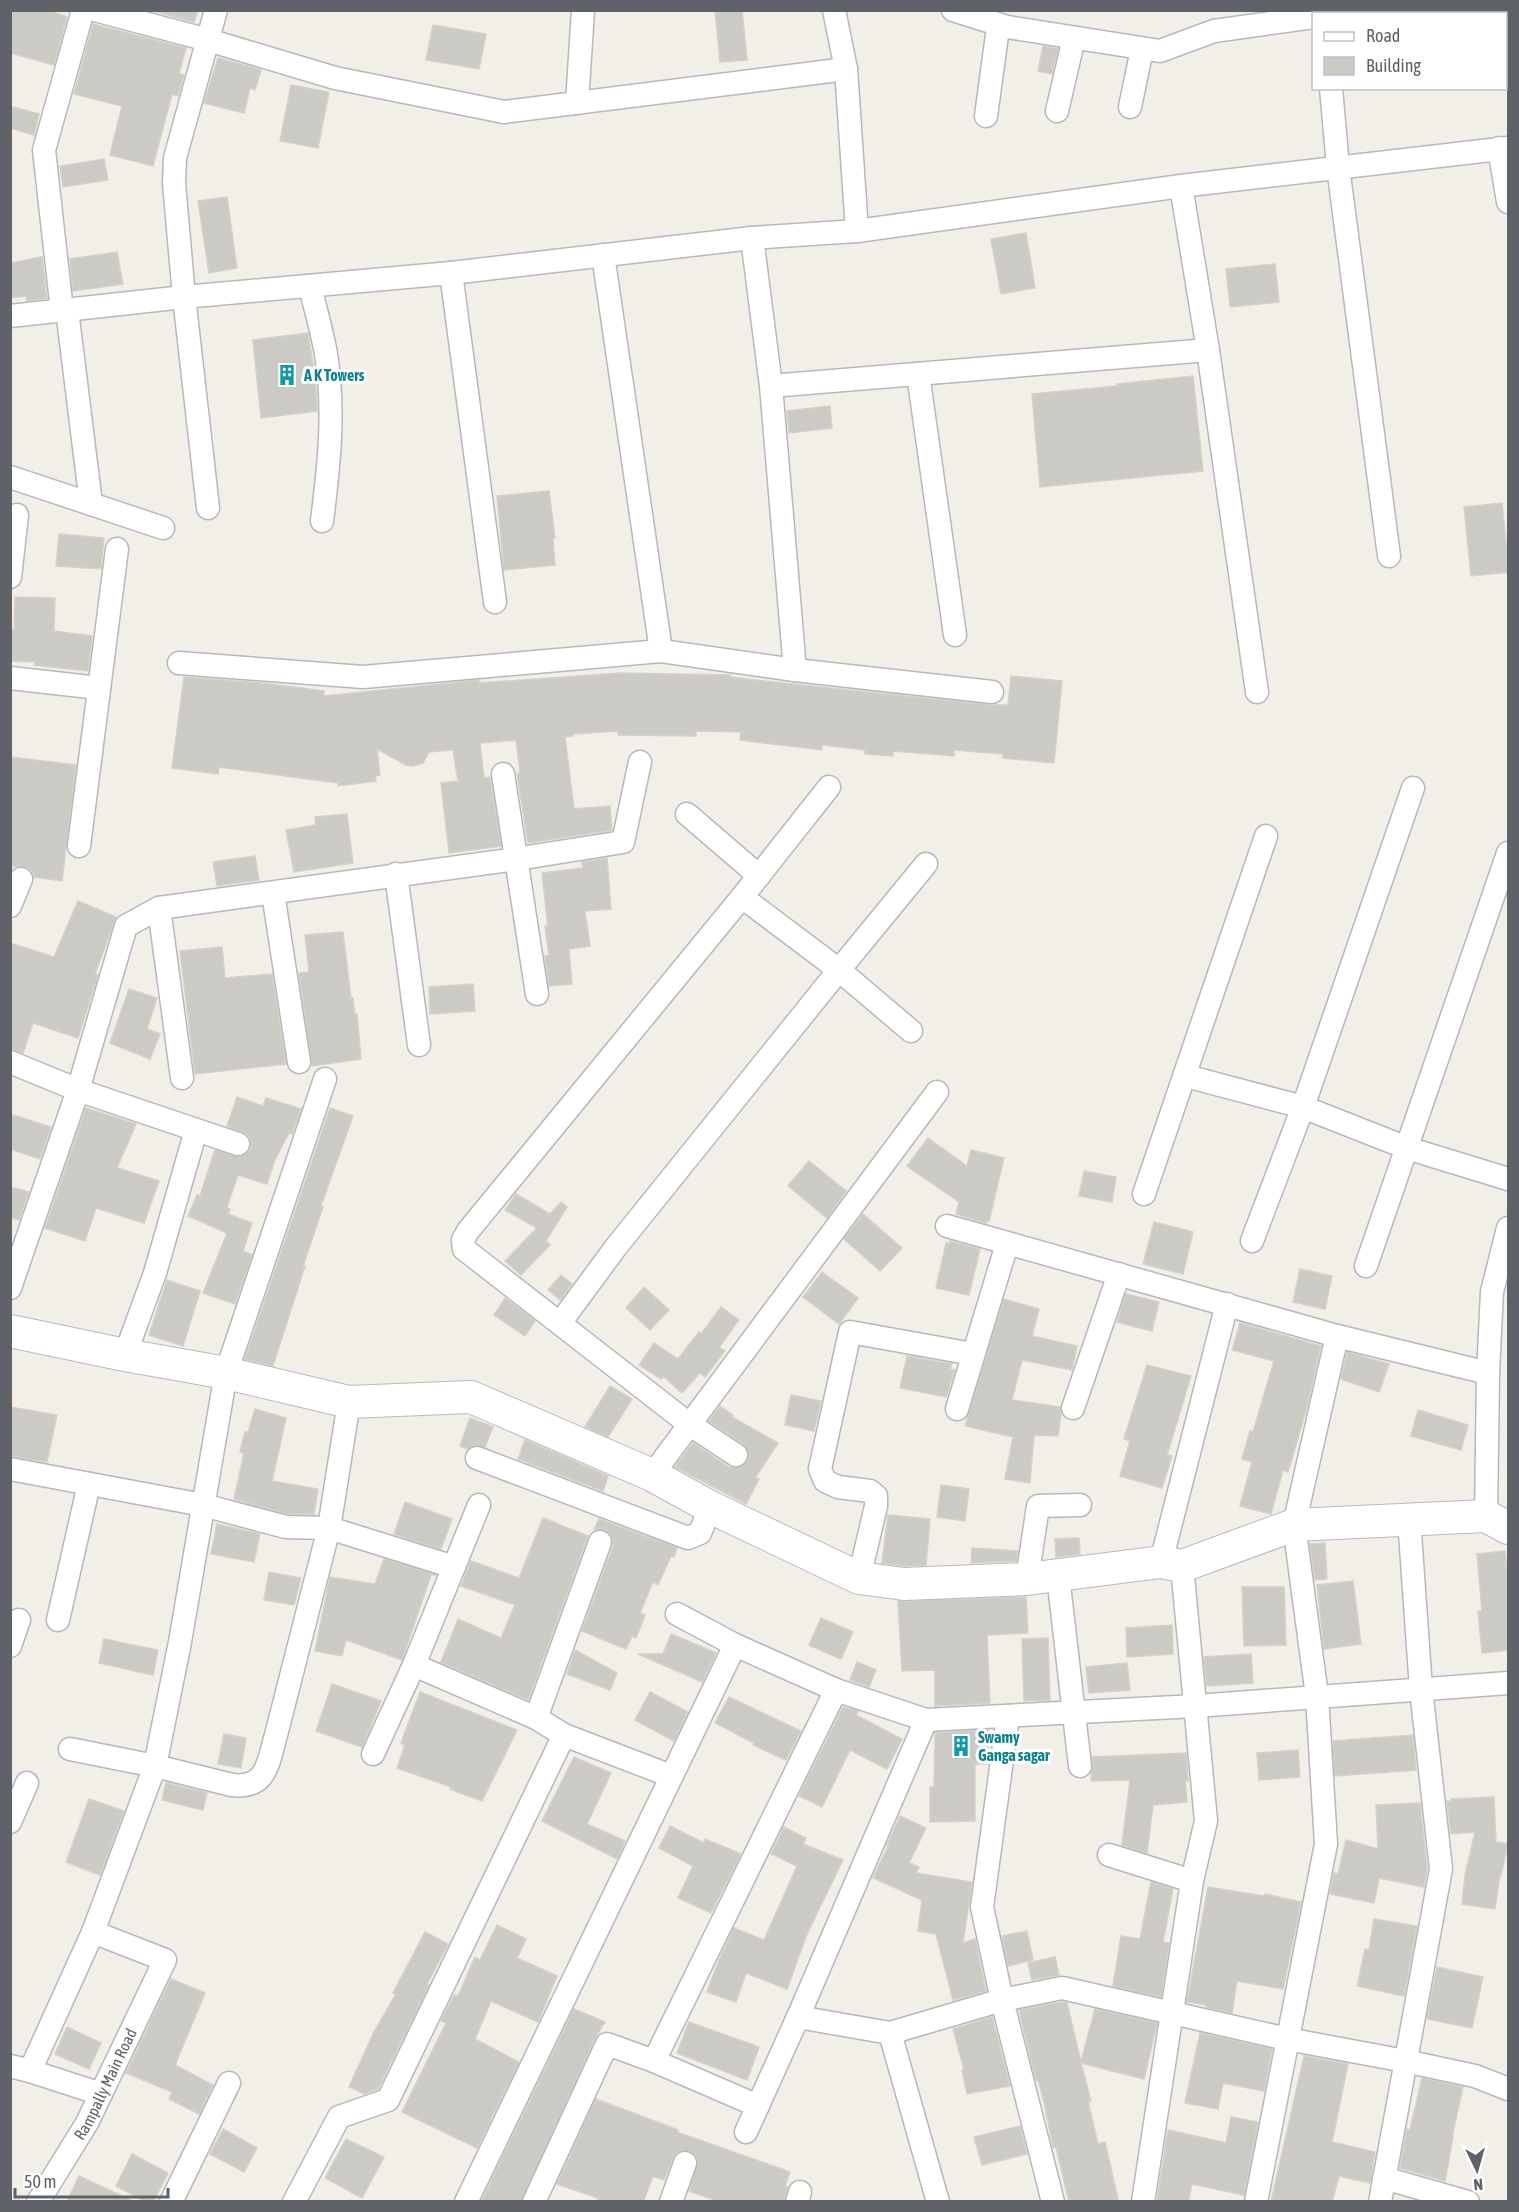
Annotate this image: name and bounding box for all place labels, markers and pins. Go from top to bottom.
building icon: A K Towers [275,363,299,387]
place label: A K Towers [303,366,365,384]
place label: Swamy Ganga sagar [978,1728,1050,1764]
building icon: Swamy Ganga sagar [949,1734,973,1758]

